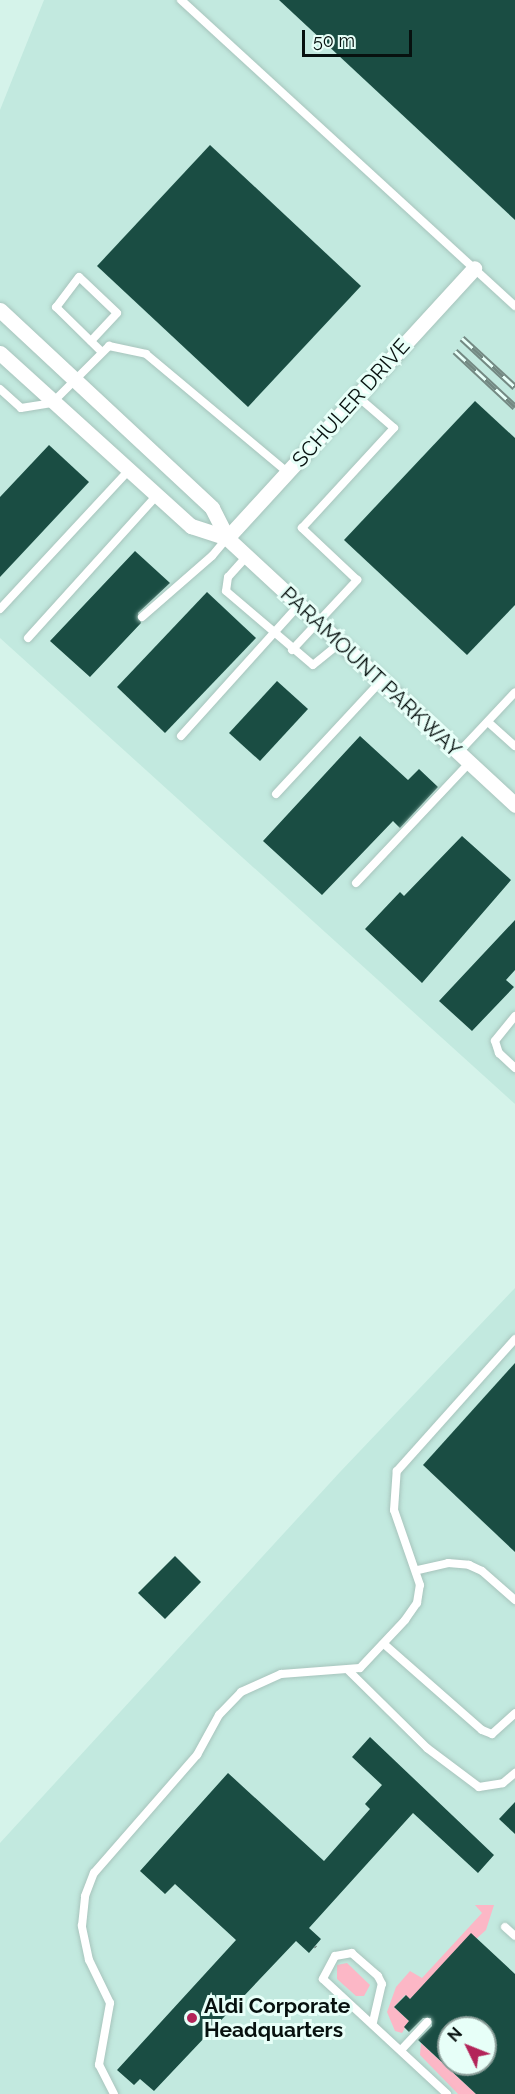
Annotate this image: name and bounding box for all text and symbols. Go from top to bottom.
scale bar [305,18,414,56]
text: 50 m [313,30,355,51]
street label: SCHULER DRIVE [287,334,415,472]
street label: PARAMOUNT PARKWAY [275,581,467,763]
place label: Aldi Corporate Headquarters [204,1993,350,2043]
marker: Aldi Corporate Headquarters [185,2011,199,2025]
north arrow [437,2016,497,2076]
text: N [444,2024,466,2046]

